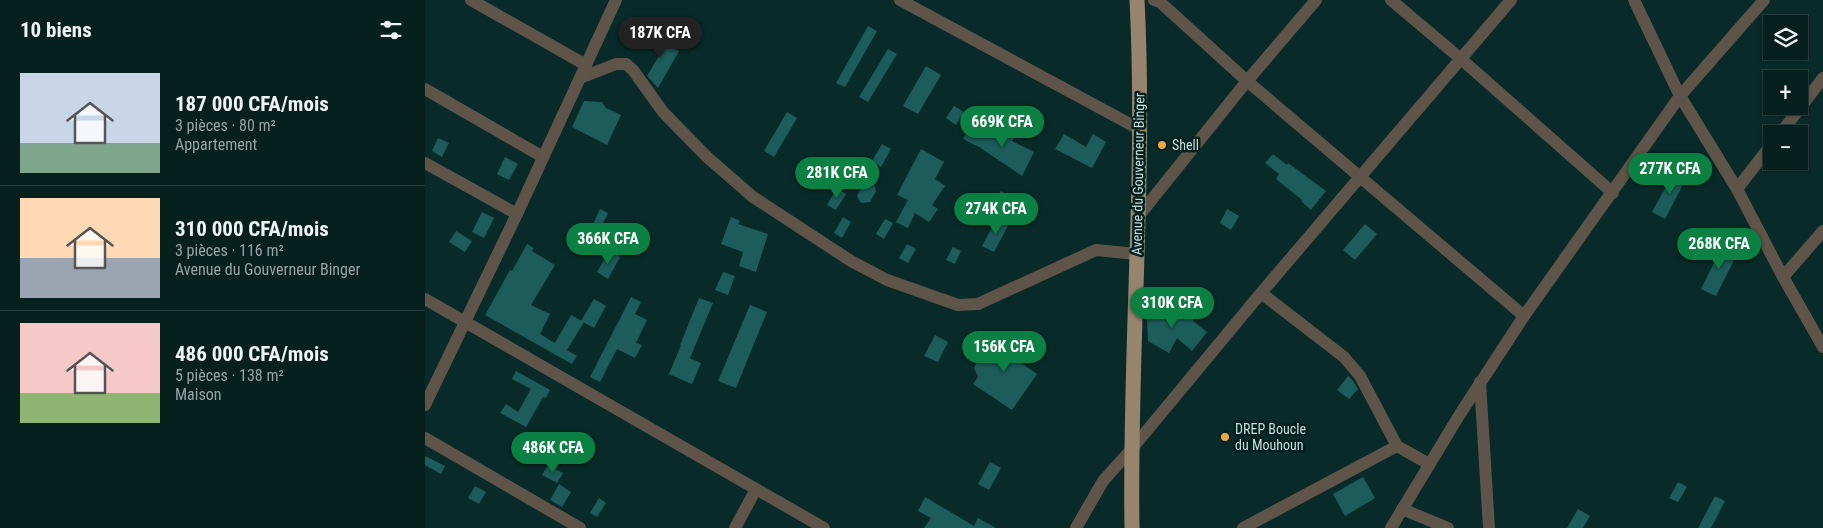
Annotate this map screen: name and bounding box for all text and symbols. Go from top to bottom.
map controls [1763,15,1808,170]
button: layers [1763,15,1808,60]
icon: filters [377,16,405,44]
pin: 187K CFA [608,17,712,59]
text: 10 biens [20,18,92,42]
text: 187K CFA [629,23,691,42]
button: + [1763,70,1808,115]
text: 187 000 CFA/mois [175,92,329,116]
icon: home [60,93,120,153]
street label: Avenue du Gouverneur Binger [1129,93,1147,255]
pin: 669K CFA [950,106,1054,148]
text: 669K CFA [971,112,1033,131]
text: 3 pièces · 80 m² [175,116,276,135]
button: − [1763,125,1808,170]
text: Appartement [175,135,257,154]
place label: Shell [1172,137,1199,153]
marker: Shell [1156,139,1168,151]
pin: 277K CFA [1618,152,1722,195]
pin: 281K CFA [785,156,889,199]
text: 277K CFA [1639,159,1701,178]
text: 281K CFA [806,163,868,182]
pin: 274K CFA [944,192,1048,235]
text: 274K CFA [965,199,1027,218]
text: 310 000 CFA/mois [175,217,329,241]
icon: home [60,218,120,278]
pin: 366K CFA [556,222,660,265]
pin: 268K CFA [1667,228,1771,270]
text: 366K CFA [577,229,639,248]
text: 268K CFA [1688,234,1750,253]
text: 3 pièces · 116 m² [175,241,284,260]
text: Avenue du Gouverneur Binger [175,260,360,279]
pin: 310K CFA [1120,286,1224,329]
text: 310K CFA [1141,293,1203,312]
pin: 156K CFA [952,330,1056,373]
text: 156K CFA [973,337,1035,356]
text: 486 000 CFA/mois [175,342,329,366]
icon: home [60,343,120,403]
text: 5 pièces · 138 m² [175,366,284,385]
text: Maison [175,385,222,404]
place label: DREP Boucle du Mouhoun [1235,421,1306,453]
marker: DREP Boucle du Mouhoun [1219,431,1231,443]
pin: 486K CFA [501,432,605,474]
text: 486K CFA [522,438,584,457]

